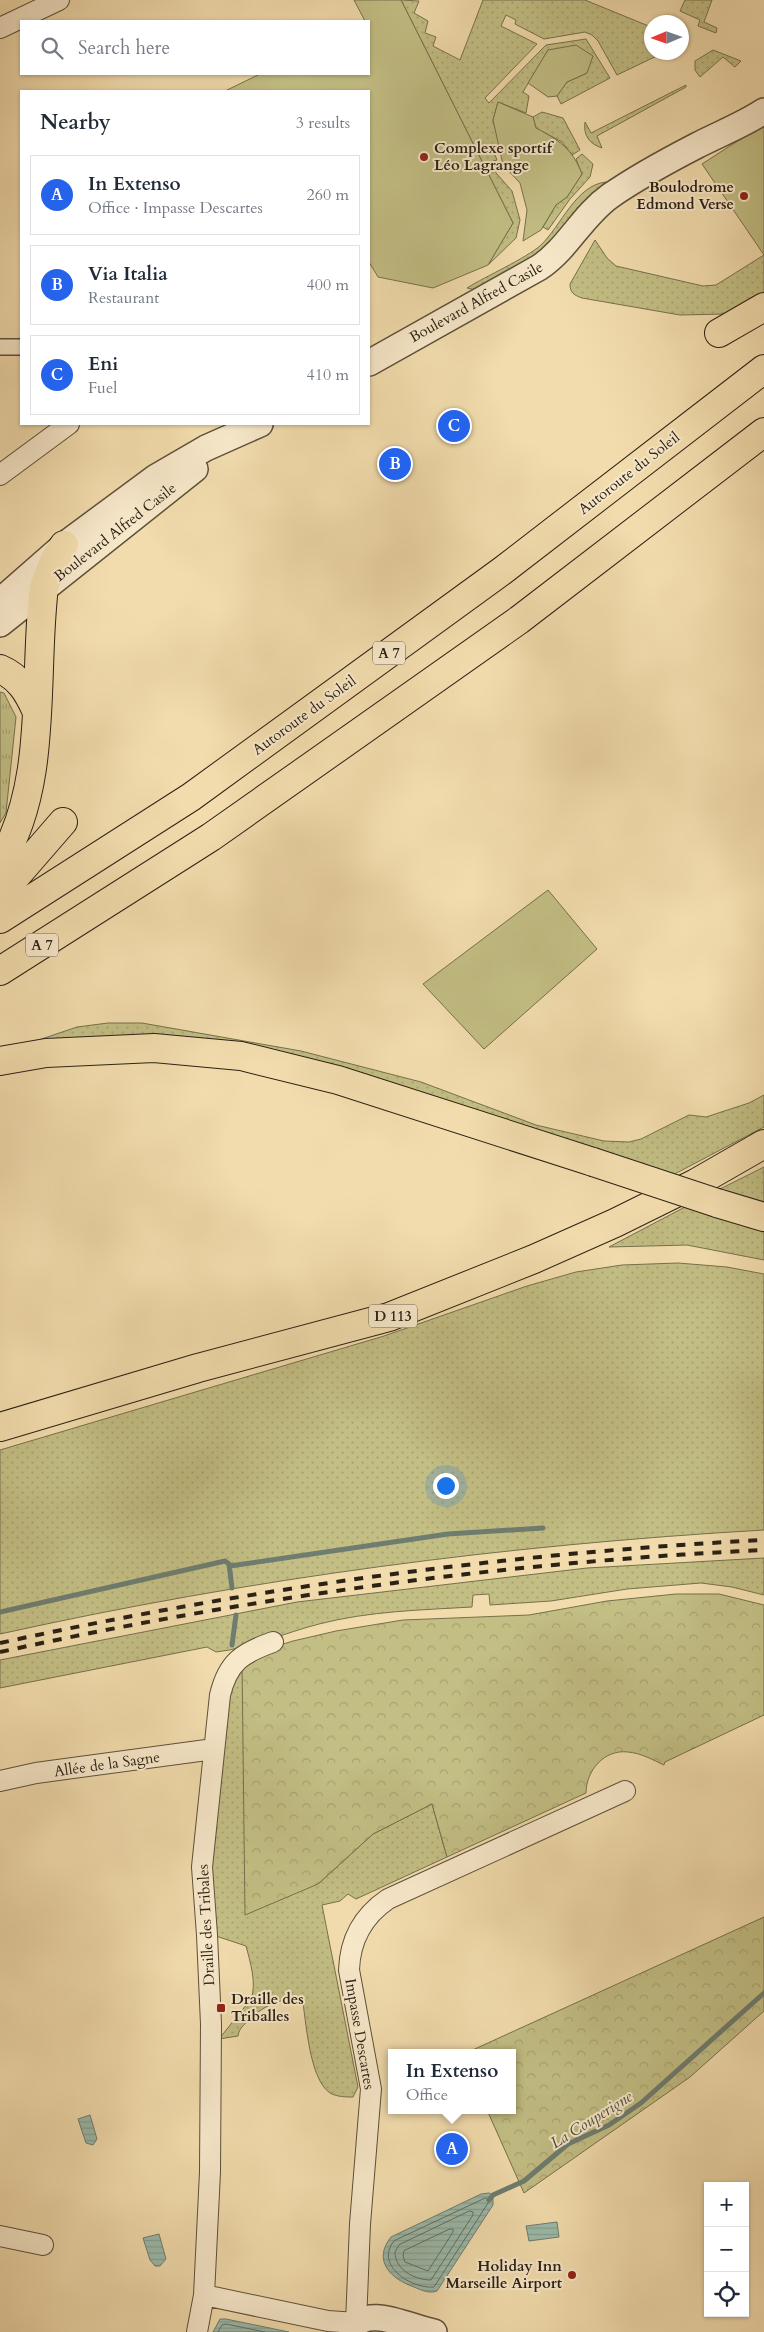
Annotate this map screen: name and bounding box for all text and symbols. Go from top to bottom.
north arrow [644,15,689,60]
search box [20,20,370,75]
icon: search [38,34,66,62]
text: Search here [78,35,170,61]
text: Nearby [40,108,111,137]
text: 3 results [296,112,350,134]
place label: Complexe sportif Léo Lagrange [434,138,555,175]
marker: Complexe sportif Léo Lagrange [418,151,430,163]
text: In Extenso [88,171,181,197]
place label: Boulodrome Edmond Verse [636,177,734,214]
text: A [51,184,63,206]
text: 260 m [307,184,349,206]
marker: Boulodrome Edmond Verse [738,190,750,202]
text: Office · Impasse Descartes [88,197,263,219]
street label: Boulevard Alfred Casile [406,257,547,347]
text: Via Italia [88,261,168,287]
text: B [51,274,63,296]
text: 400 m [307,274,349,296]
text: Restaurant [88,287,159,309]
text: Eni [88,351,118,377]
text: C [51,364,63,386]
text: 410 m [307,364,349,386]
text: Fuel [88,377,117,399]
pin: C [438,407,470,445]
street label: Autoroute du Soleil [574,427,684,519]
pin: B [379,445,411,483]
street label: Boulevard Alfred Casile [50,478,180,586]
road number: A 7 [373,641,405,664]
street label: Autoroute du Soleil [248,670,360,759]
road number: A 7 [26,934,58,956]
road number: D 113 [369,1304,417,1328]
your location [433,1473,459,1499]
street label: Allée de la Sagne [53,1747,161,1781]
street label: Draille des Tribales [193,1864,219,1986]
street label: Impasse Descartes [340,1977,380,2091]
place label: Draille des Triballes [231,1989,304,2026]
marker: Draille des Triballes [215,2002,227,2014]
popup [388,2049,516,2114]
text: In Extenso [406,2058,498,2084]
text: Office [406,2084,448,2106]
water label: La Couperigne [546,2085,637,2154]
pin: A [436,2130,468,2168]
map controls [704,2182,749,2317]
button: + [704,2182,749,2227]
button: − [704,2227,749,2272]
place label: Holiday Inn Marseille Airport [445,2256,563,2293]
marker: Holiday Inn Marseille Airport [566,2269,578,2281]
button: locate [704,2272,749,2317]

